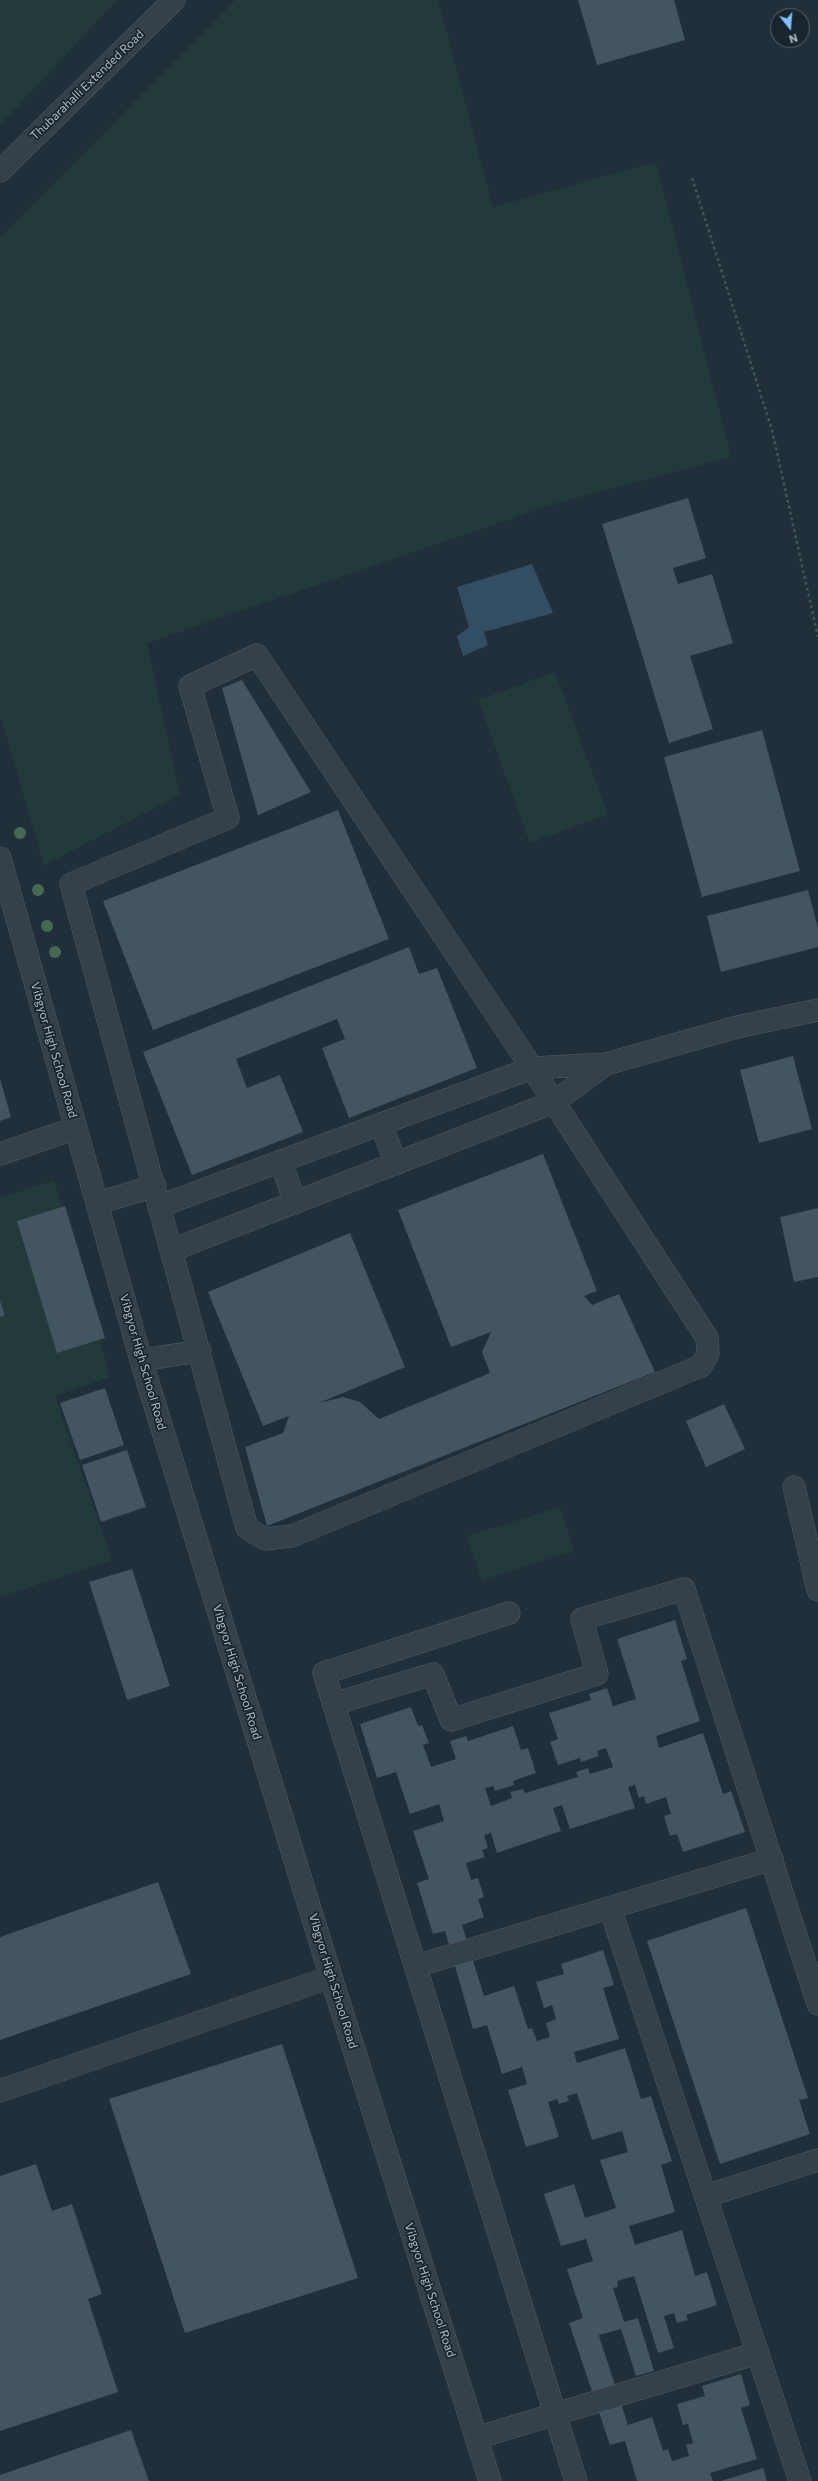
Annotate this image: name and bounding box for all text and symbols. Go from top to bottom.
north arrow [770,8,810,48]
street label: Thubarahalli Extended Road [27,27,147,143]
text: N [788,32,799,46]
street label: Vibgyor High School Road [28,980,80,1120]
street label: Vibgyor High School Road [117,1292,169,1432]
street label: Vibgyor High School Road [210,1603,264,1741]
street label: Vibgyor High School Road [306,1912,360,2050]
street label: Vibgyor High School Road [401,2221,459,2359]

